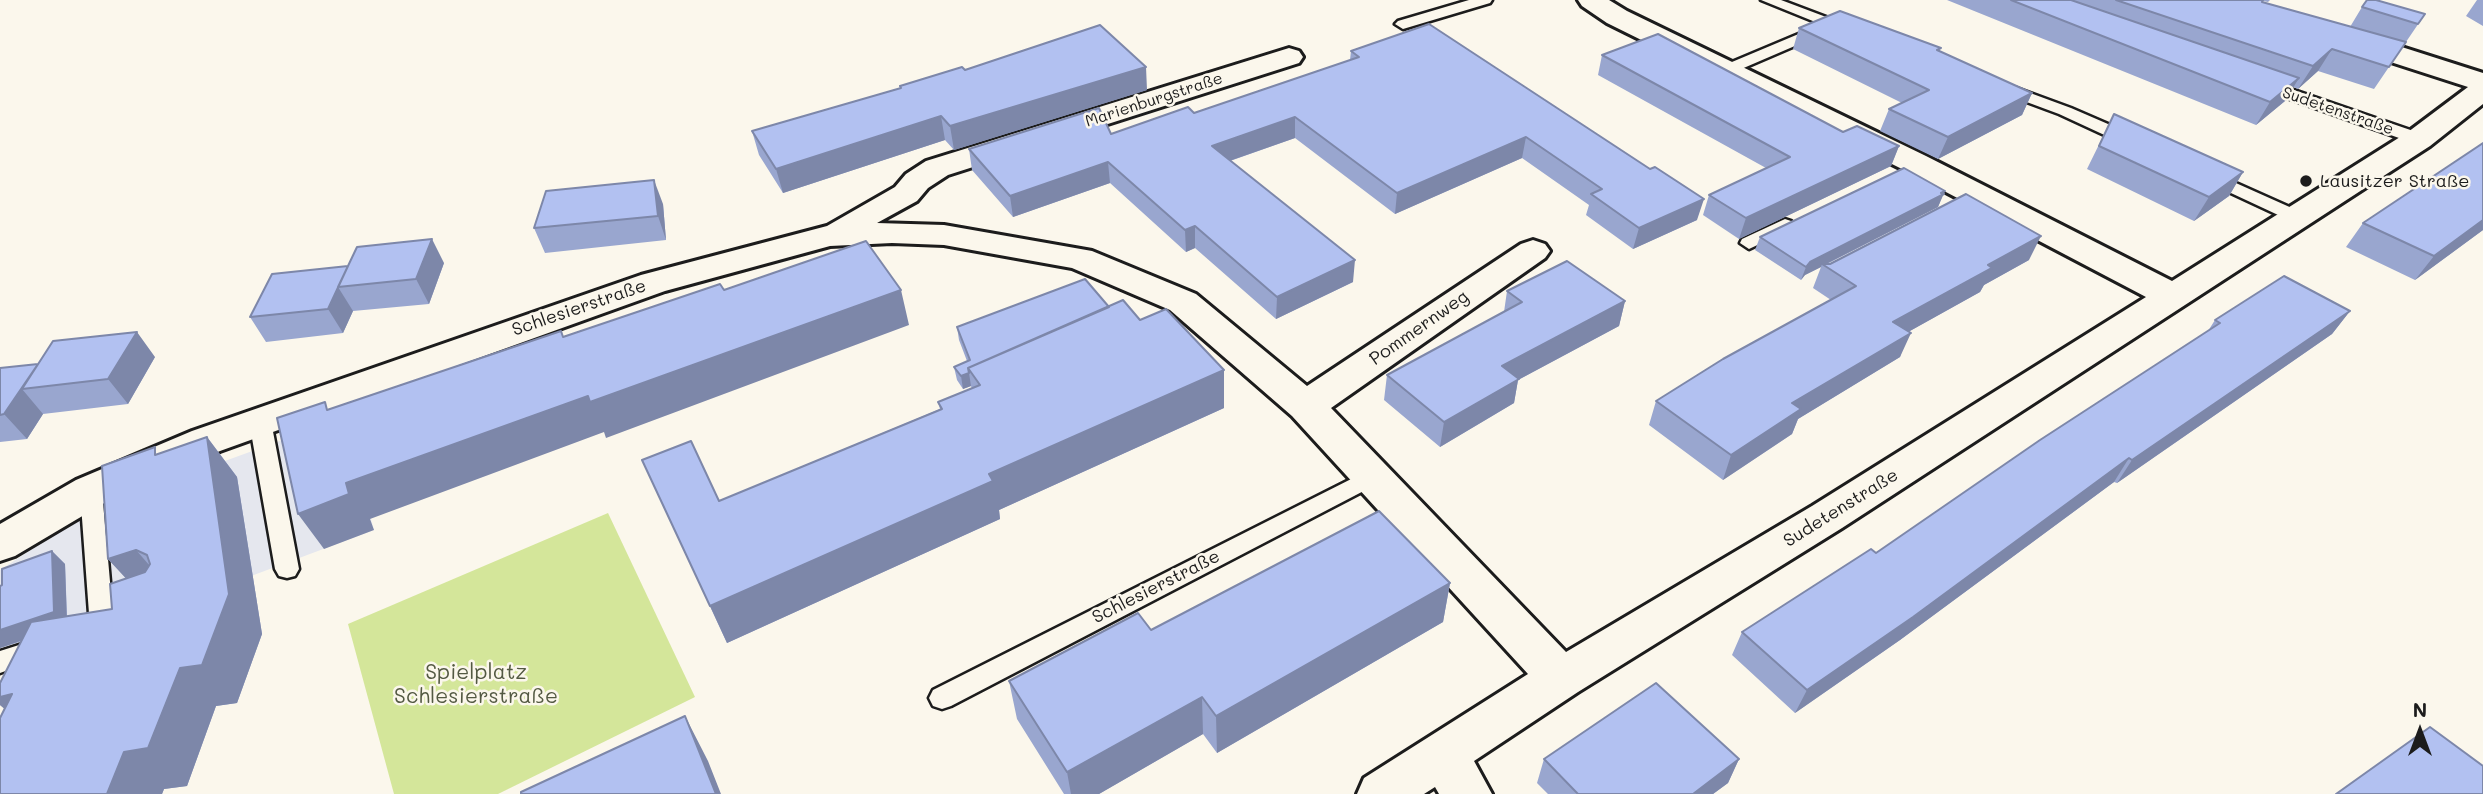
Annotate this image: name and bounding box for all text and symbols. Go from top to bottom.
street label: Marienburgstraße [1083,69,1225,131]
street label: Sudetenstraße [2280,83,2396,139]
place label: Lausitzer Straße [2320,170,2470,192]
marker: Lausitzer Straße [2298,173,2314,189]
street label: Schlesierstraße [509,275,649,341]
street label: Pommernweg [1365,286,1473,370]
street label: Sudetenstraße [1780,464,1902,552]
street label: Schlesierstraße [1089,545,1223,629]
park label: Spielplatz Schlesierstraße [394,660,558,710]
north arrow [2385,696,2455,766]
text: N [2413,697,2427,722]

